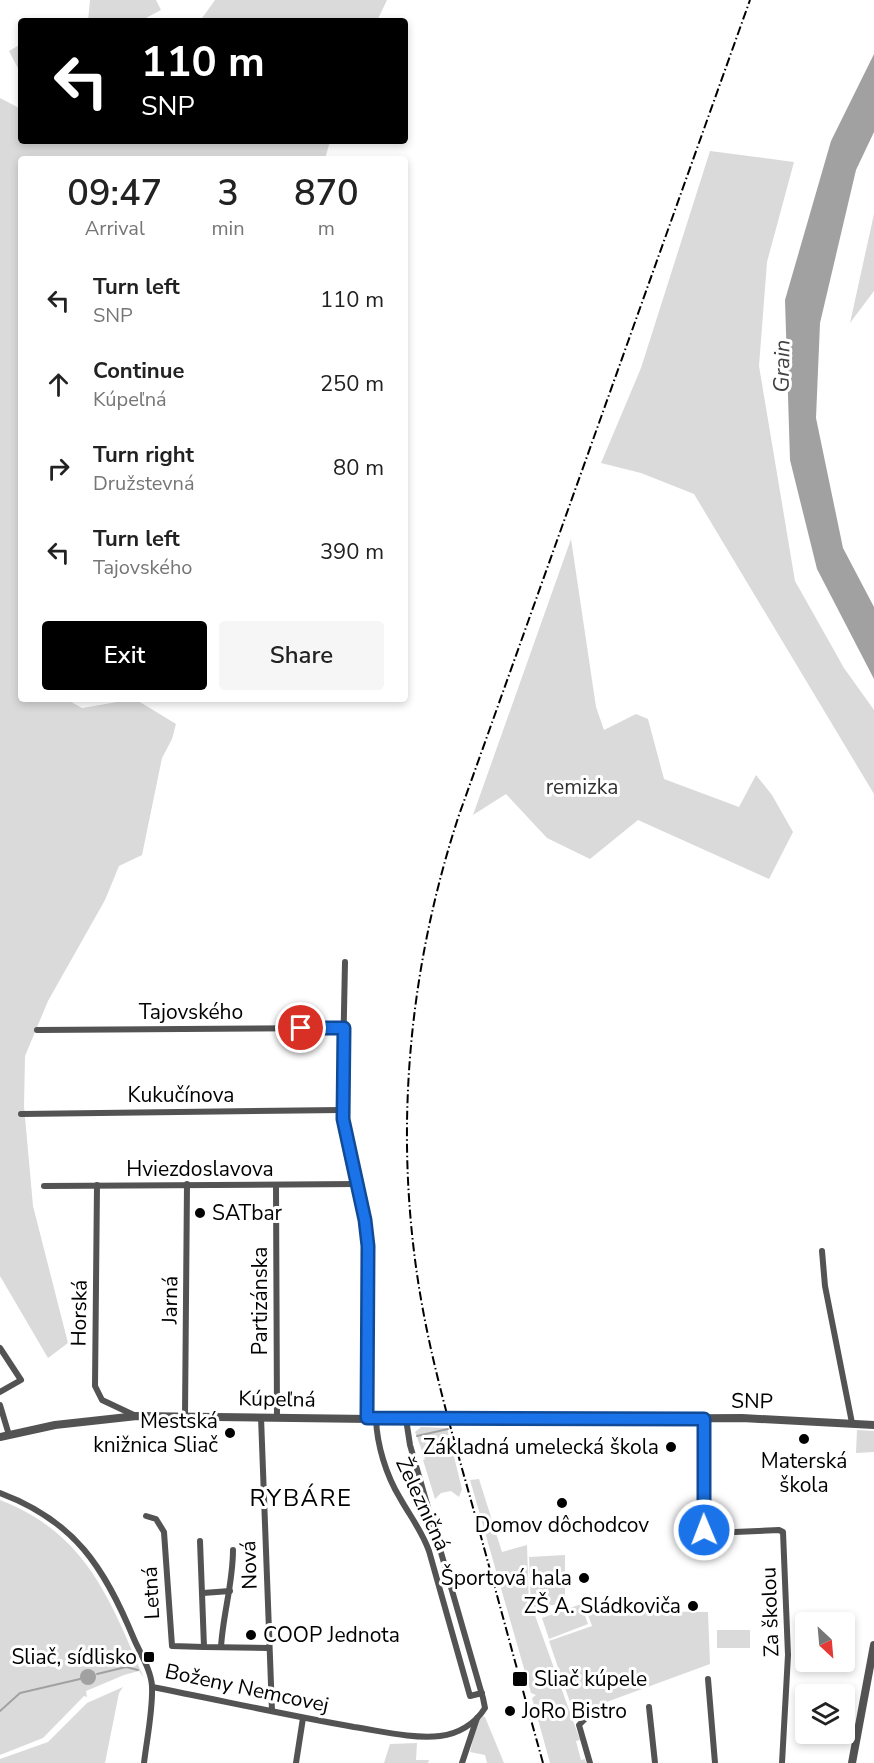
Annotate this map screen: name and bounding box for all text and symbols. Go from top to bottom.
text: 110 m [141,34,265,91]
icon: left [42,42,120,120]
text: SNP [141,88,195,125]
text: 09:47 [67,169,162,218]
text: 3 [217,169,239,218]
text: 870 [294,169,359,218]
text: Arrival [85,215,145,242]
text: min [212,215,245,242]
text: m [318,215,335,242]
text: Turn left [93,272,180,302]
icon: left [42,284,75,317]
text: 110 m [320,285,384,315]
text: SNP [93,302,133,329]
water label: Grain [767,339,797,393]
text: Continue [93,356,184,386]
icon: ahead [42,368,75,401]
text: 250 m [320,369,384,399]
text: Kúpeľná [93,386,167,413]
text: Turn right [93,440,194,470]
icon: right [42,452,75,485]
text: 80 m [333,453,384,483]
text: Družstevná [93,470,195,497]
text: Turn left [93,524,180,554]
icon: left [42,536,75,569]
text: 390 m [320,537,384,567]
text: Tajovského [93,554,192,581]
button: Exit [42,621,207,690]
button: Share [219,621,384,690]
park label: remizka [546,773,618,801]
street label: Tajovského [139,998,243,1026]
pin [275,1002,326,1053]
icon: arrive [284,1011,317,1044]
street label: Kukučínova [128,1081,234,1109]
street label: Hviezdoslavova [126,1155,274,1183]
place label: SATbar [212,1199,283,1227]
marker: SATbar [193,1206,207,1220]
street label: Partizánska [246,1247,274,1355]
street label: Jarná [156,1276,184,1325]
street label: Horská [64,1279,94,1347]
street label: Kúpeľná [238,1384,316,1414]
street label: SNP [731,1387,773,1415]
place label: Mestská knižnica Sliač [93,1407,218,1459]
marker: Mestská knižnica Sliač [223,1426,237,1440]
marker: Materská škola [797,1432,811,1446]
place label: Základná umelecká škola [423,1433,659,1461]
marker: Základná umelecká škola [664,1440,678,1454]
place label: Materská škola [761,1447,847,1499]
street label: Železničná [389,1453,457,1555]
district label: RYBÁRE [249,1482,353,1514]
marker: Domov dôchodcov [555,1496,569,1510]
position arrow [672,1498,736,1562]
place label: Domov dôchodcov [475,1511,649,1539]
street label: Nová [234,1540,264,1590]
place label: Športová hala [441,1564,572,1592]
street label: Letná [136,1566,166,1620]
street label: Za školou [754,1566,786,1658]
marker: Športová hala [577,1571,591,1585]
place label: ZŠ A. Sládkoviča [524,1592,681,1620]
marker: ZŠ A. Sládkoviča [686,1599,700,1613]
north arrow [795,1612,855,1672]
map controls [795,1612,855,1744]
place label: COOP Jednota [263,1621,400,1649]
marker: COOP Jednota [244,1628,258,1642]
place label: Sliač, sídlisko [11,1643,137,1671]
marker: Sliač, sídlisko [142,1650,156,1664]
street label: Boženy Nemcovej [162,1657,332,1719]
place label: Sliač kúpele [534,1665,647,1693]
marker: Sliač kúpele [511,1670,529,1688]
button: layers [795,1684,855,1744]
place label: JoRo Bistro [521,1697,627,1725]
marker: JoRo Bistro [503,1704,517,1718]

